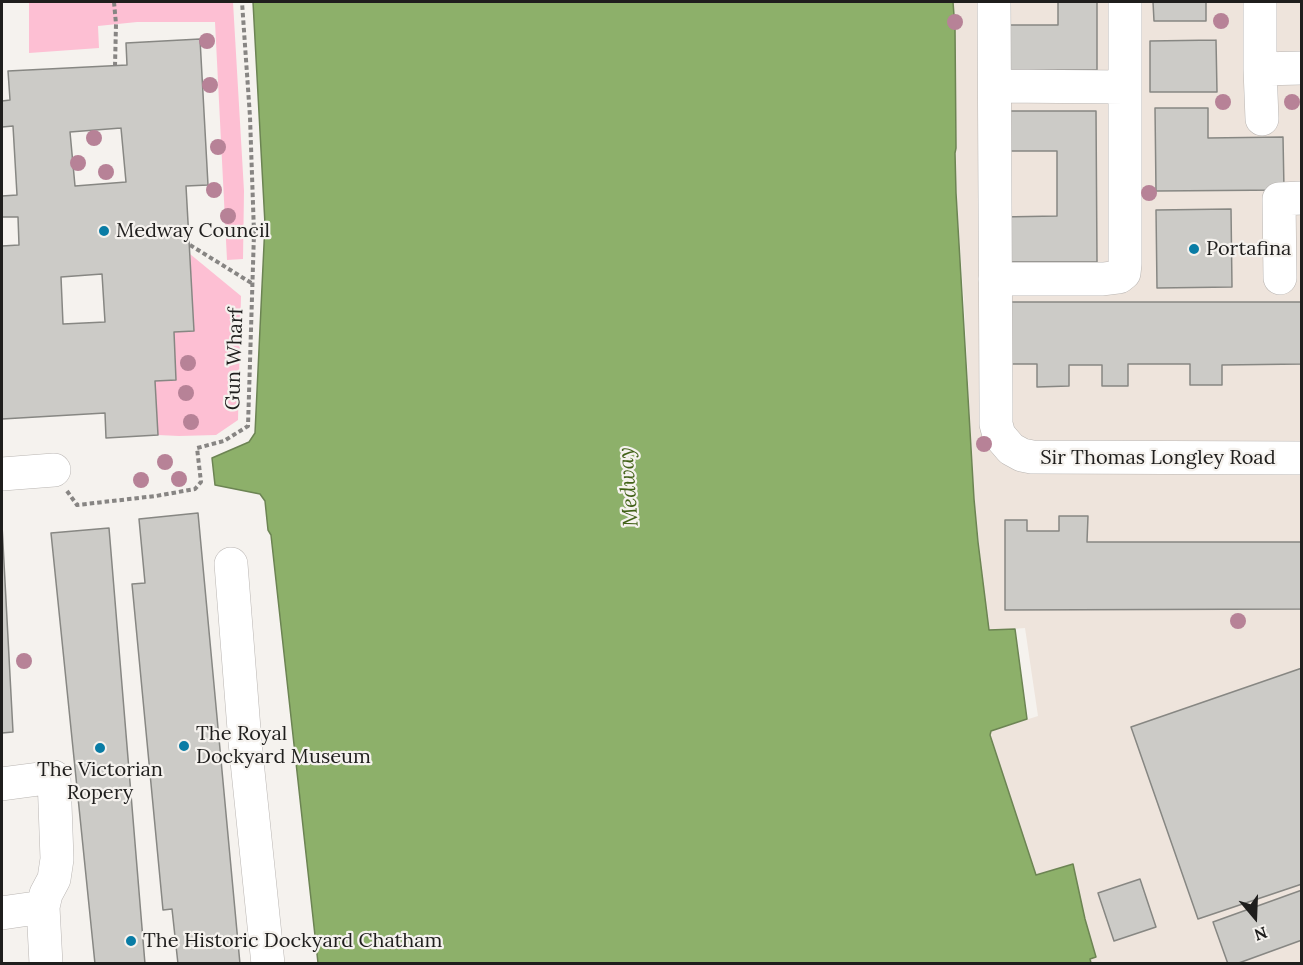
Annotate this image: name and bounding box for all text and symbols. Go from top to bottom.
place label: Medway Council [116,219,270,243]
marker: Medway Council [97,224,111,238]
place label: Portafina [1206,237,1291,261]
marker: Portafina [1187,242,1201,256]
street label: Gun Wharf [221,307,249,411]
water label: Medway [614,446,644,528]
street label: Sir Thomas Longley Road [1040,446,1276,470]
place label: The Royal Dockyard Museum [196,722,371,769]
marker: The Royal Dockyard Museum [177,739,191,753]
marker: The Victorian Ropery [93,741,107,755]
place label: The Victorian Ropery [37,758,163,805]
north arrow [1225,887,1285,947]
text: N [1252,923,1270,945]
place label: The Historic Dockyard Chatham [143,929,442,953]
marker: The Historic Dockyard Chatham [124,934,138,948]

